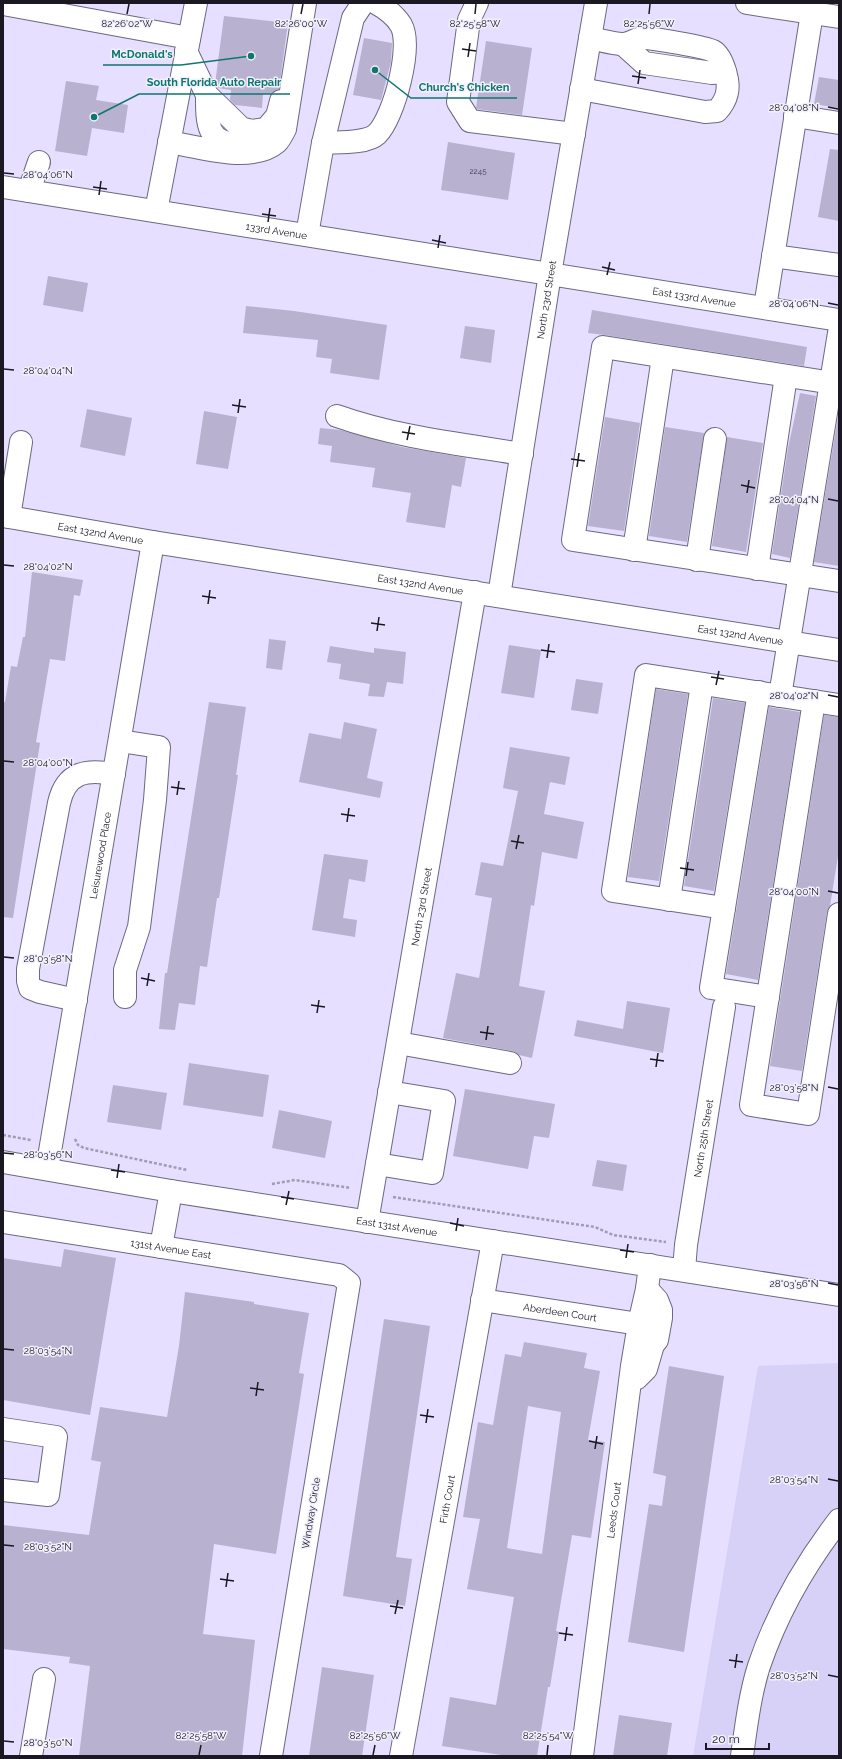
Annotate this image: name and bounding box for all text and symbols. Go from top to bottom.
text: 82°26'02"W [101,18,153,29]
text: 82°26'00"W [275,18,328,29]
text: 82°25'58"W [450,18,501,29]
text: 82°25'56"W [624,18,675,29]
callout: McDonald's [103,42,181,65]
text: McDonald's [111,48,173,61]
callout: South Florida Auto Repair [139,71,290,94]
callout: Church's Chicken [411,75,517,98]
text: South Florida Auto Repair [147,76,282,89]
text: Church's Chicken [419,81,510,94]
text: 28°04'08"N [769,102,819,113]
house number: 2245 [469,166,487,176]
text: 28°04'06"N [23,169,73,180]
street label: 133rd Avenue [245,220,308,241]
street label: North 23rd Street [534,259,558,340]
street label: East 133rd Avenue [652,285,737,309]
text: 28°04'06"N [769,298,819,309]
text: 28°04'04"N [23,365,73,376]
text: 28°04'04"N [769,494,819,505]
street label: East 132nd Avenue [57,520,144,546]
text: 28°04'02"N [23,561,73,572]
street label: East 132nd Avenue [377,572,464,596]
street label: East 132nd Avenue [697,622,784,647]
text: 28°04'02"N [769,690,819,701]
text: 28°04'00"N [23,757,73,768]
street label: Leisurewood Place [87,811,113,900]
street label: North 23rd Street [409,866,433,947]
text: 28°04'00"N [769,886,819,897]
text: 28°03'58"N [24,953,72,964]
text: 28°03'58"N [770,1082,818,1093]
street label: North 25th Street [691,1098,715,1178]
text: 28°03'56"N [24,1149,72,1160]
street label: East 131st Avenue [356,1214,438,1238]
street label: 131st Avenue East [130,1237,213,1260]
text: 28°03'56"N [770,1278,818,1289]
street label: Aberdeen Court [523,1301,598,1323]
text: 28°03'54"N [24,1345,72,1356]
street label: Firth Court [437,1473,457,1524]
text: 28°03'54"N [770,1474,818,1485]
street label: Windway Circle [300,1476,322,1549]
street label: Leeds Court [604,1481,623,1539]
text: 28°03'52"N [24,1541,72,1552]
text: 28°03'52"N [770,1670,818,1681]
scale bar [706,1725,769,1751]
text: 82°25'58"W [176,1730,227,1741]
text: 82°25'56"W [350,1730,401,1741]
text: 82°25'54"W [523,1730,574,1741]
text: 20 m [712,1732,740,1746]
text: 28°03'50"N [24,1737,72,1748]

